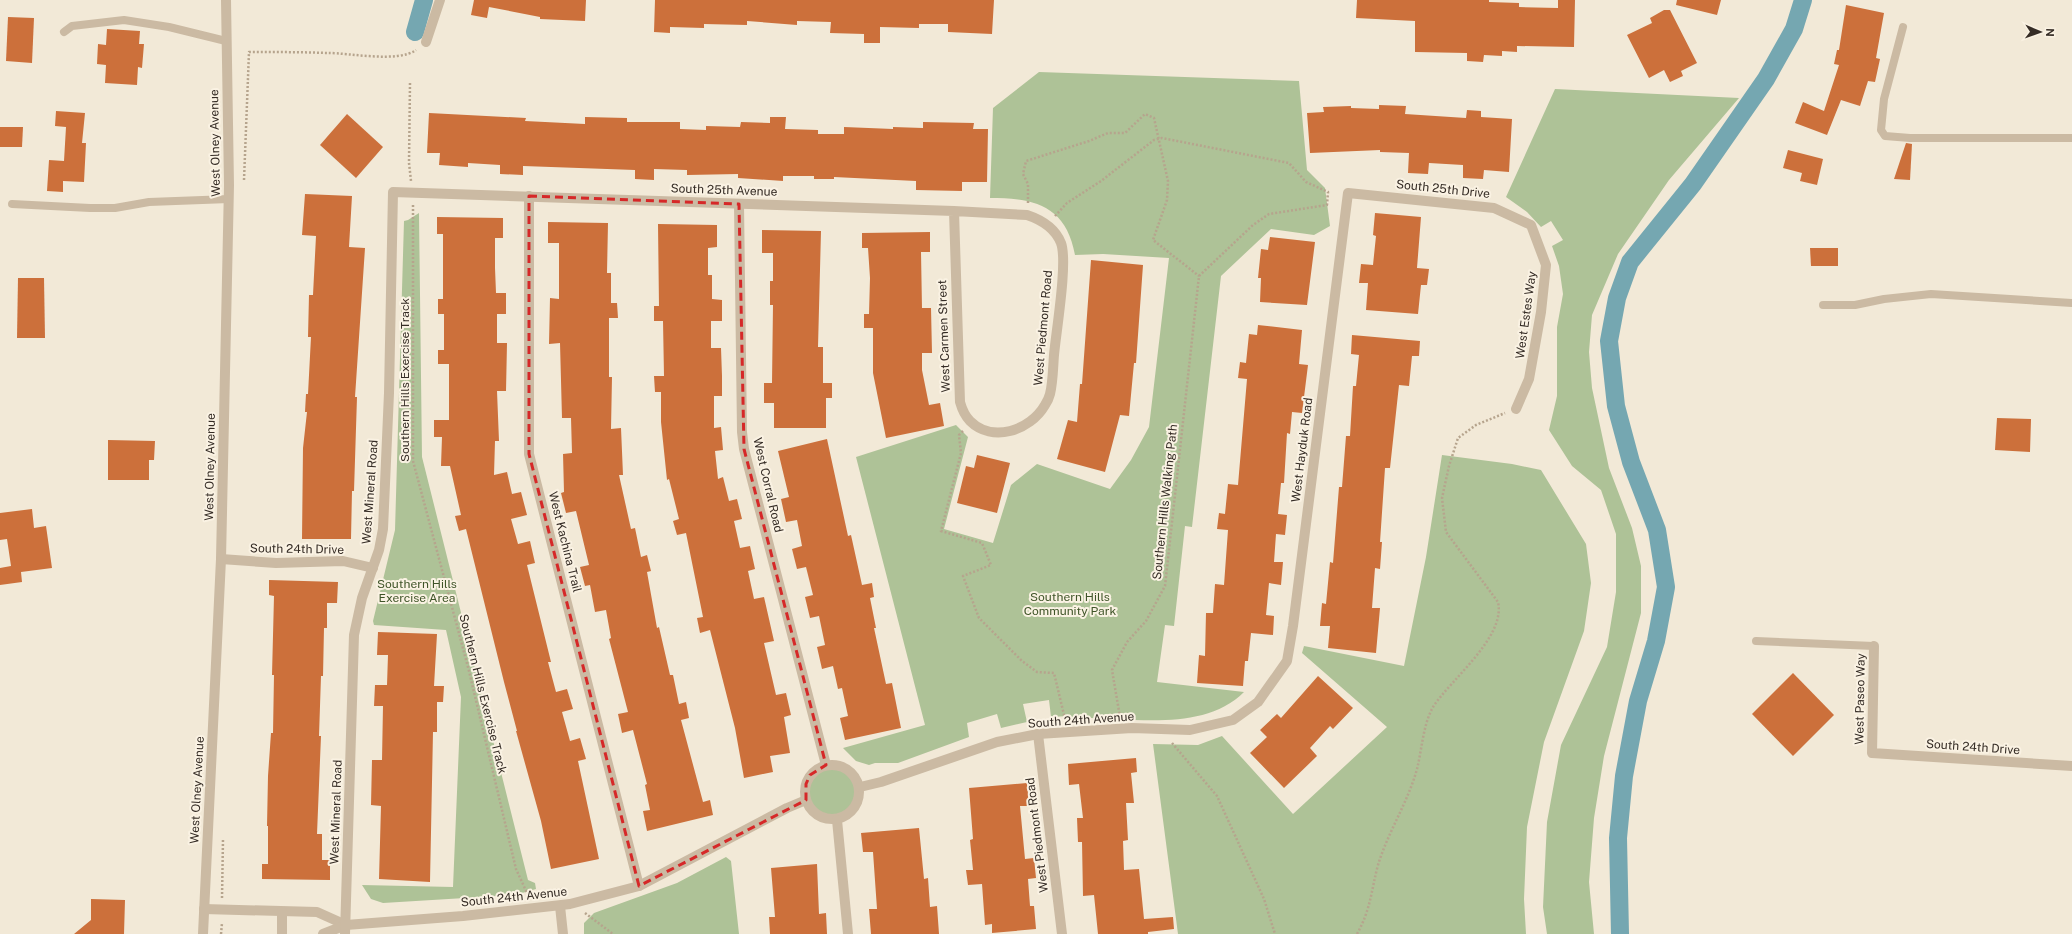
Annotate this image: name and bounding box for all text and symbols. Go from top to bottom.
north arrow [2020,12,2060,52]
text: N [2044,28,2056,37]
street label: West Olney Avenue [207,89,223,197]
street label: South 25th Drive [1395,177,1491,201]
street label: South 25th Avenue [670,181,778,199]
street label: West Piedmont Road [1031,270,1055,386]
street label: West Estes Way [1513,270,1539,360]
street label: West Carmen Street [935,279,953,393]
street label: Southern Hills Exercise Track [398,298,412,462]
street label: West Hayduk Road [1289,397,1315,503]
street label: West Olney Avenue [202,413,218,521]
street label: Southern Hills Walking Path [1150,424,1180,580]
street label: West Corral Road [750,436,786,534]
street label: West Mineral Road [359,439,381,545]
street label: West Kachina Trail [546,490,584,594]
street label: South 24th Drive [250,541,344,557]
park label: Southern Hills Exercise Area [377,577,457,605]
park label: Southern Hills Community Park [1024,590,1116,618]
street label: Southern Hills Exercise Track [456,613,510,776]
street label: West Paseo Way [1852,653,1868,745]
street label: South 24th Avenue [1027,709,1135,731]
street label: West Olney Avenue [187,736,207,844]
street label: South 24th Drive [1926,737,2021,757]
street label: West Mineral Road [327,759,345,865]
street label: West Piedmont Road [1023,777,1051,893]
street label: South 24th Avenue [460,884,568,910]

